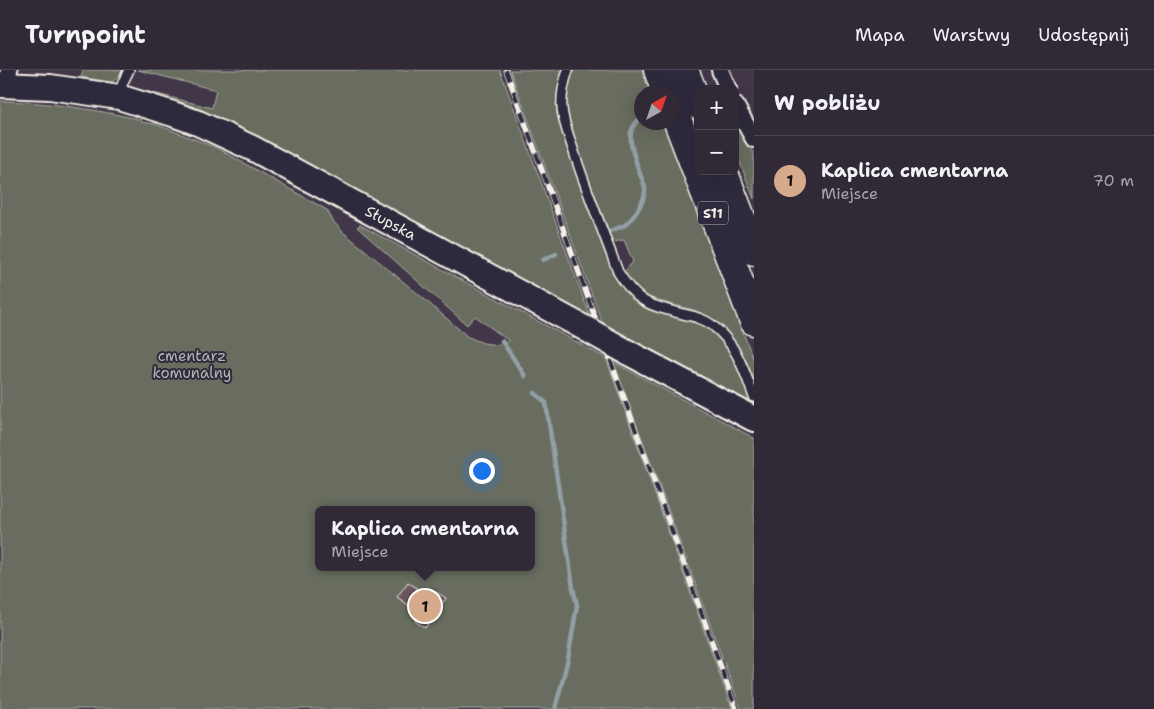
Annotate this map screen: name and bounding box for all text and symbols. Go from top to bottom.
text: Turnpoint [25,19,146,51]
text: Mapa [855,23,905,47]
text: Warstwy [933,23,1010,47]
text: Udostępnij [1038,23,1129,47]
north arrow [634,85,679,130]
map controls [694,85,739,175]
button: + [694,85,739,130]
text: W pobliżu [774,89,881,117]
button: − [694,130,739,175]
text: Kaplica cmentarna [821,158,1008,183]
text: 1 [786,170,794,191]
text: 70 m [1093,170,1134,191]
text: Miejsce [821,183,878,204]
street label: Słupska [362,201,420,245]
road number: S11 [698,202,728,224]
park label: cmentarz komunalny [153,346,231,383]
your location [469,458,495,484]
popup [315,506,535,571]
text: Kaplica cmentarna [331,516,519,541]
text: Miejsce [331,541,388,562]
pin: 1 [409,587,441,625]

